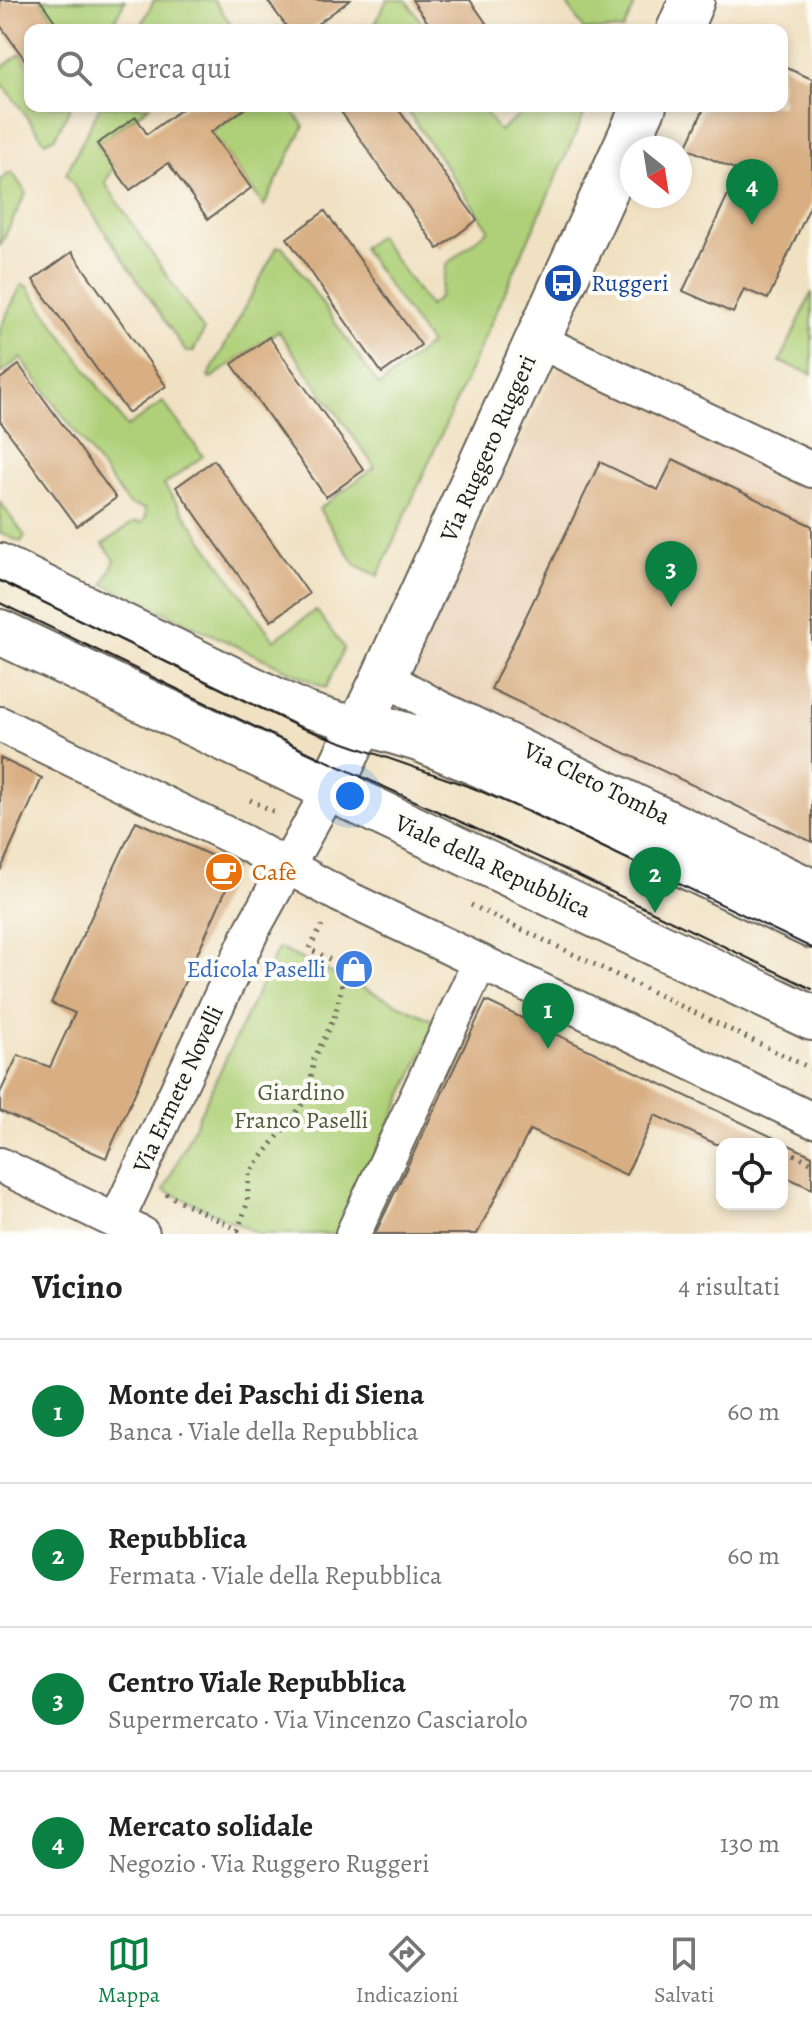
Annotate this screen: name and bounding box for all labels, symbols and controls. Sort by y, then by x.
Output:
search box [24,24,788,112]
icon: search [52,46,96,90]
text: Cerca qui [116,48,231,88]
north arrow [620,136,692,208]
pin: 4 [726,159,778,225]
bus stop icon: Ruggeri [542,262,584,304]
place label: Ruggeri [591,267,669,299]
street label: Via Ruggero Ruggeri [432,349,544,547]
pin: 3 [645,541,697,607]
street label: Via Cleto Tomba [517,733,676,833]
your location [330,776,370,816]
street label: Viale della Repubblica [389,806,597,926]
pin: 2 [629,847,681,913]
cafe icon: Cafè [203,851,245,893]
place label: Cafè [252,856,296,888]
shop icon: Edicola Paselli [333,948,375,990]
place label: Edicola Paselli [186,953,326,985]
pin: 1 [522,983,574,1049]
street label: Via Ermete Novelli [125,1000,231,1179]
park label: Giardino Franco Paselli [234,1076,368,1136]
map controls [716,1138,788,1210]
button: locate [716,1138,788,1210]
text: Vicino [32,1263,123,1310]
text: 4 risultati [678,1269,780,1304]
text: Monte dei Paschi di Siena [108,1374,425,1414]
text: 1 [53,1394,63,1429]
text: 60 m [727,1394,780,1429]
text: Banca · Viale della Repubblica [108,1414,419,1449]
text: Repubblica [108,1518,247,1558]
text: 2 [52,1538,64,1573]
text: 60 m [727,1538,780,1573]
text: Fermata · Viale della Repubblica [108,1558,442,1593]
text: Centro Viale Repubblica [108,1662,406,1702]
text: 3 [52,1682,64,1717]
text: 70 m [728,1682,780,1717]
text: Supermercato · Via Vincenzo Casciarolo [108,1702,528,1737]
text: Mercato solidale [108,1806,313,1846]
text: 4 [52,1826,64,1861]
text: 130 m [720,1826,780,1861]
text: Negozio · Via Ruggero Ruggeri [108,1846,429,1881]
tab: Mappa [98,1932,160,2010]
tab: Indicazioni [356,1932,458,2010]
tab: Salvati [654,1932,714,2010]

